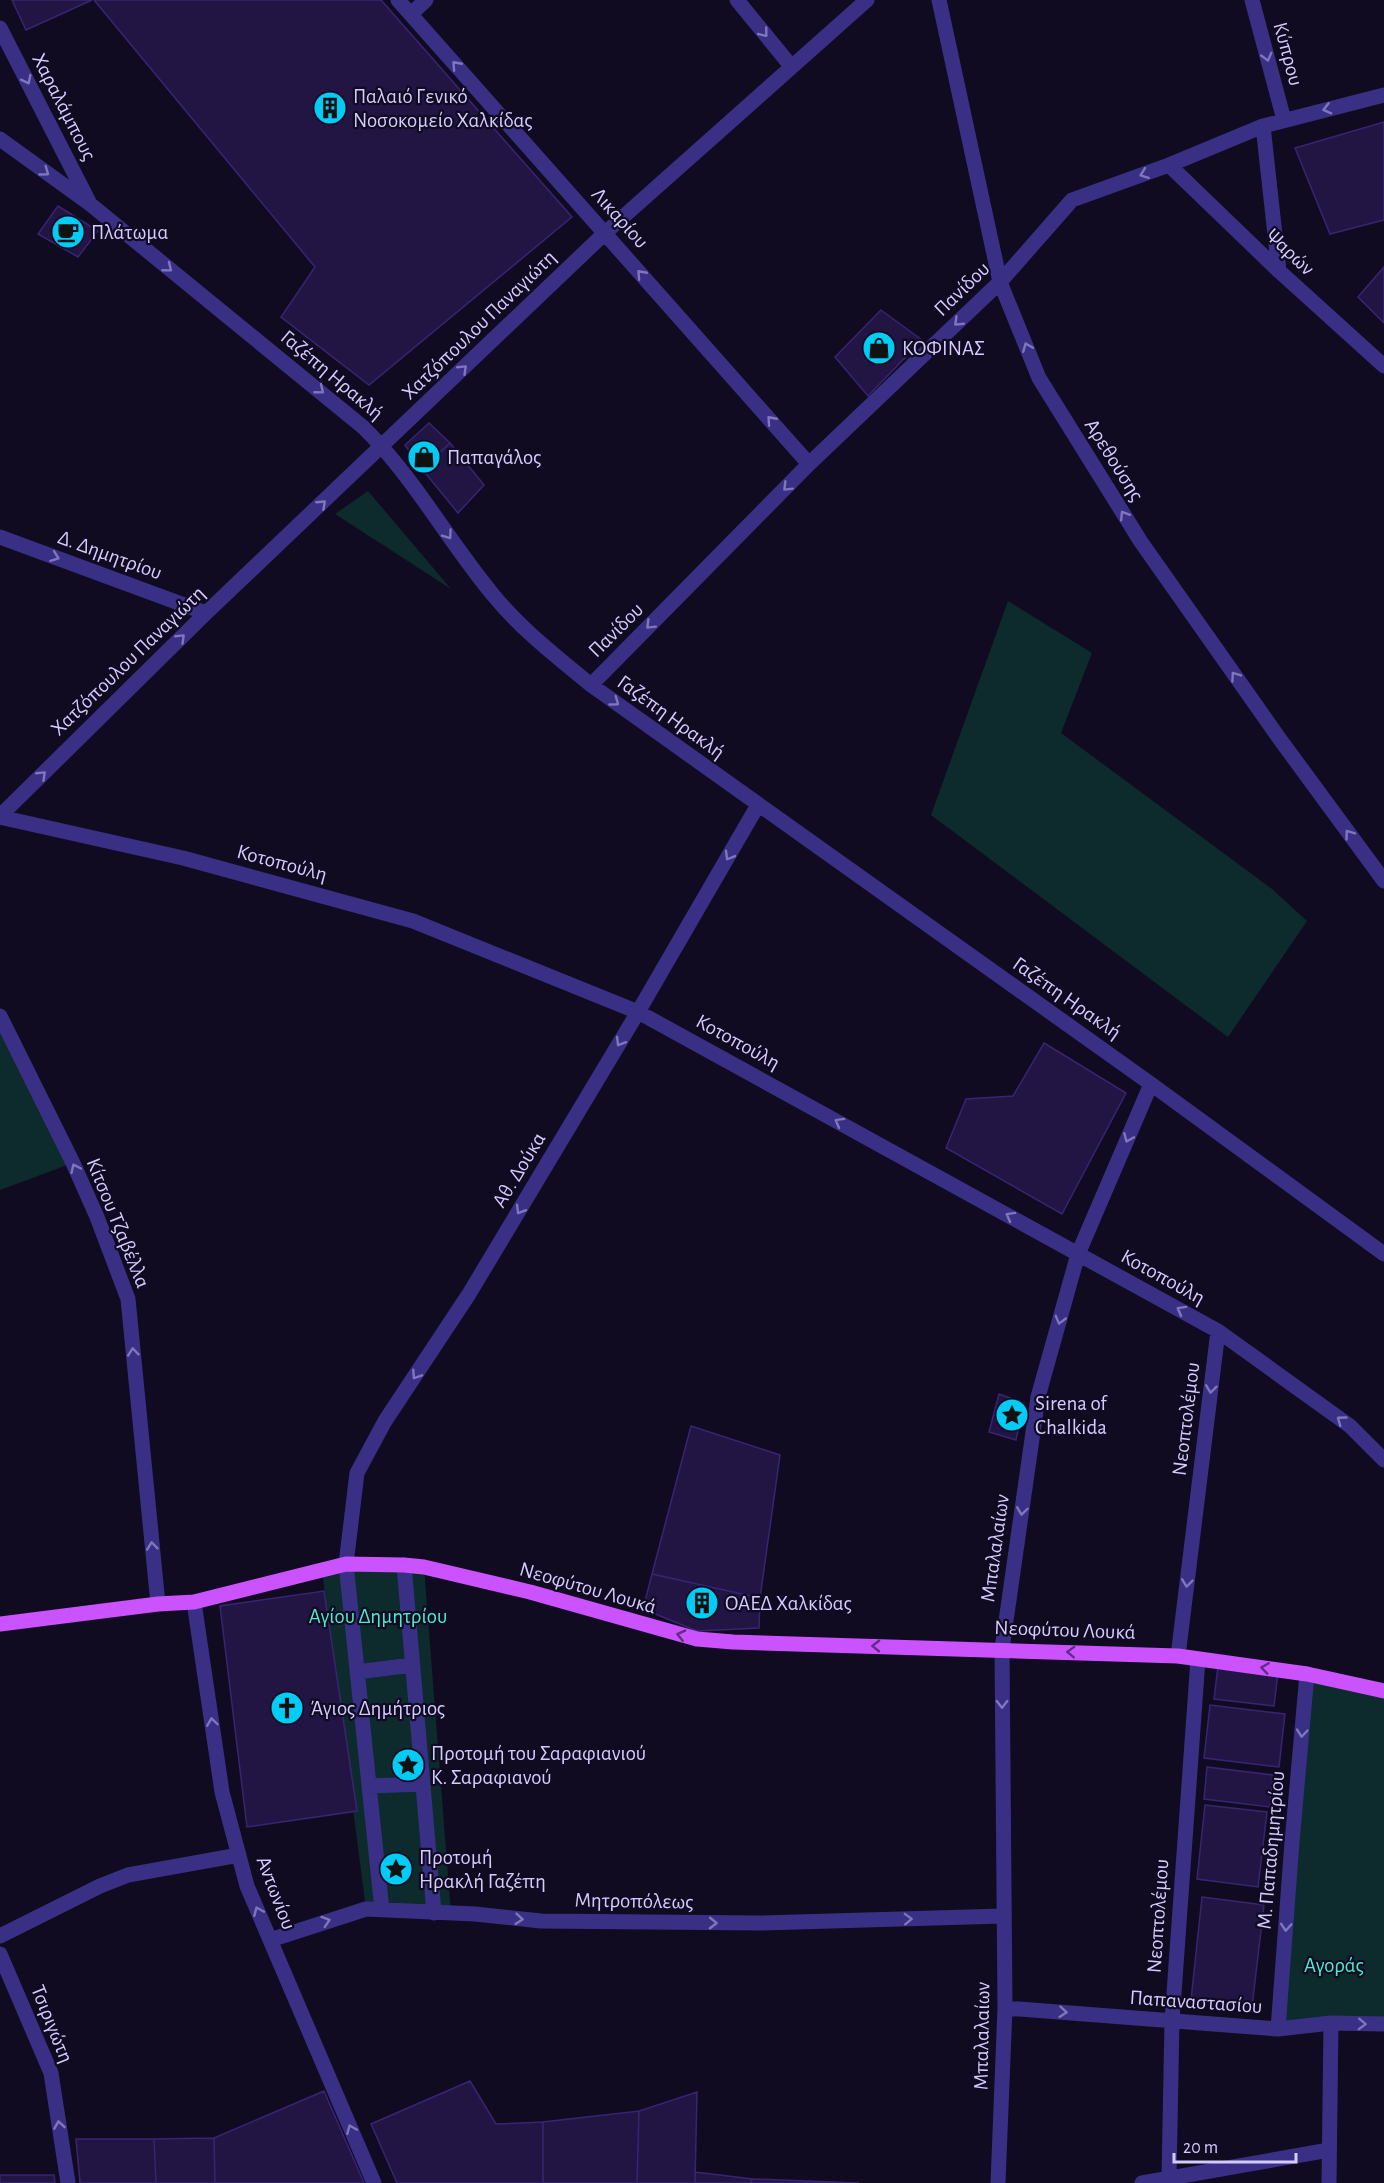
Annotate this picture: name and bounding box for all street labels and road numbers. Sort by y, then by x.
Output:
street label: Κύπρου [1269,20,1307,88]
street label: Χαραλάμπους [28,50,100,164]
street label: Λικαρίου [588,184,652,252]
street label: Ψαρών [1262,225,1318,279]
street label: Χατζόπουλου Παναγιώτη [398,246,560,404]
street label: Πανίδου [930,258,994,320]
street label: Γαζέπη Ηρακλή [277,326,387,424]
street label: Αρεθούσης [1081,415,1147,505]
street label: Δ. Δημητρίου [55,526,165,584]
street label: Χατζόπουλου Παναγιώτη [47,582,209,740]
street label: Πανίδου [585,599,647,661]
street label: Γαζέπη Ηρακλή [613,671,729,763]
street label: Κοτοπούλη [235,841,329,885]
street label: Γαζέπη Ηρακλή [1009,953,1125,1043]
street label: Κοτοπούλη [693,1010,783,1074]
street label: Αθ. Δούκα [489,1129,549,1211]
street label: Κίτσου Τζαβέλλα [82,1155,154,1291]
street label: Κοτοπούλη [1118,1245,1208,1309]
street label: Νεοπτολέμου [1169,1361,1203,1477]
street label: Μπαλαλαίων [977,1493,1013,1603]
street label: Νεοφύτου Λουκά [517,1558,659,1618]
street label: Νεοφύτου Λουκά [994,1617,1136,1643]
street label: Μ. Παπαδημητρίου [1254,1770,1288,1930]
street label: Αντωνίου [252,1853,300,1933]
street label: Νεοπτολέμου [1144,1858,1172,1974]
street label: Μητροπόλεως [574,1889,694,1913]
street label: Μπαλαλαίων [971,1981,993,2090]
street label: Τσιριγώτη [27,1982,77,2066]
street label: Παπαναστασίου [1129,1987,1263,2017]

